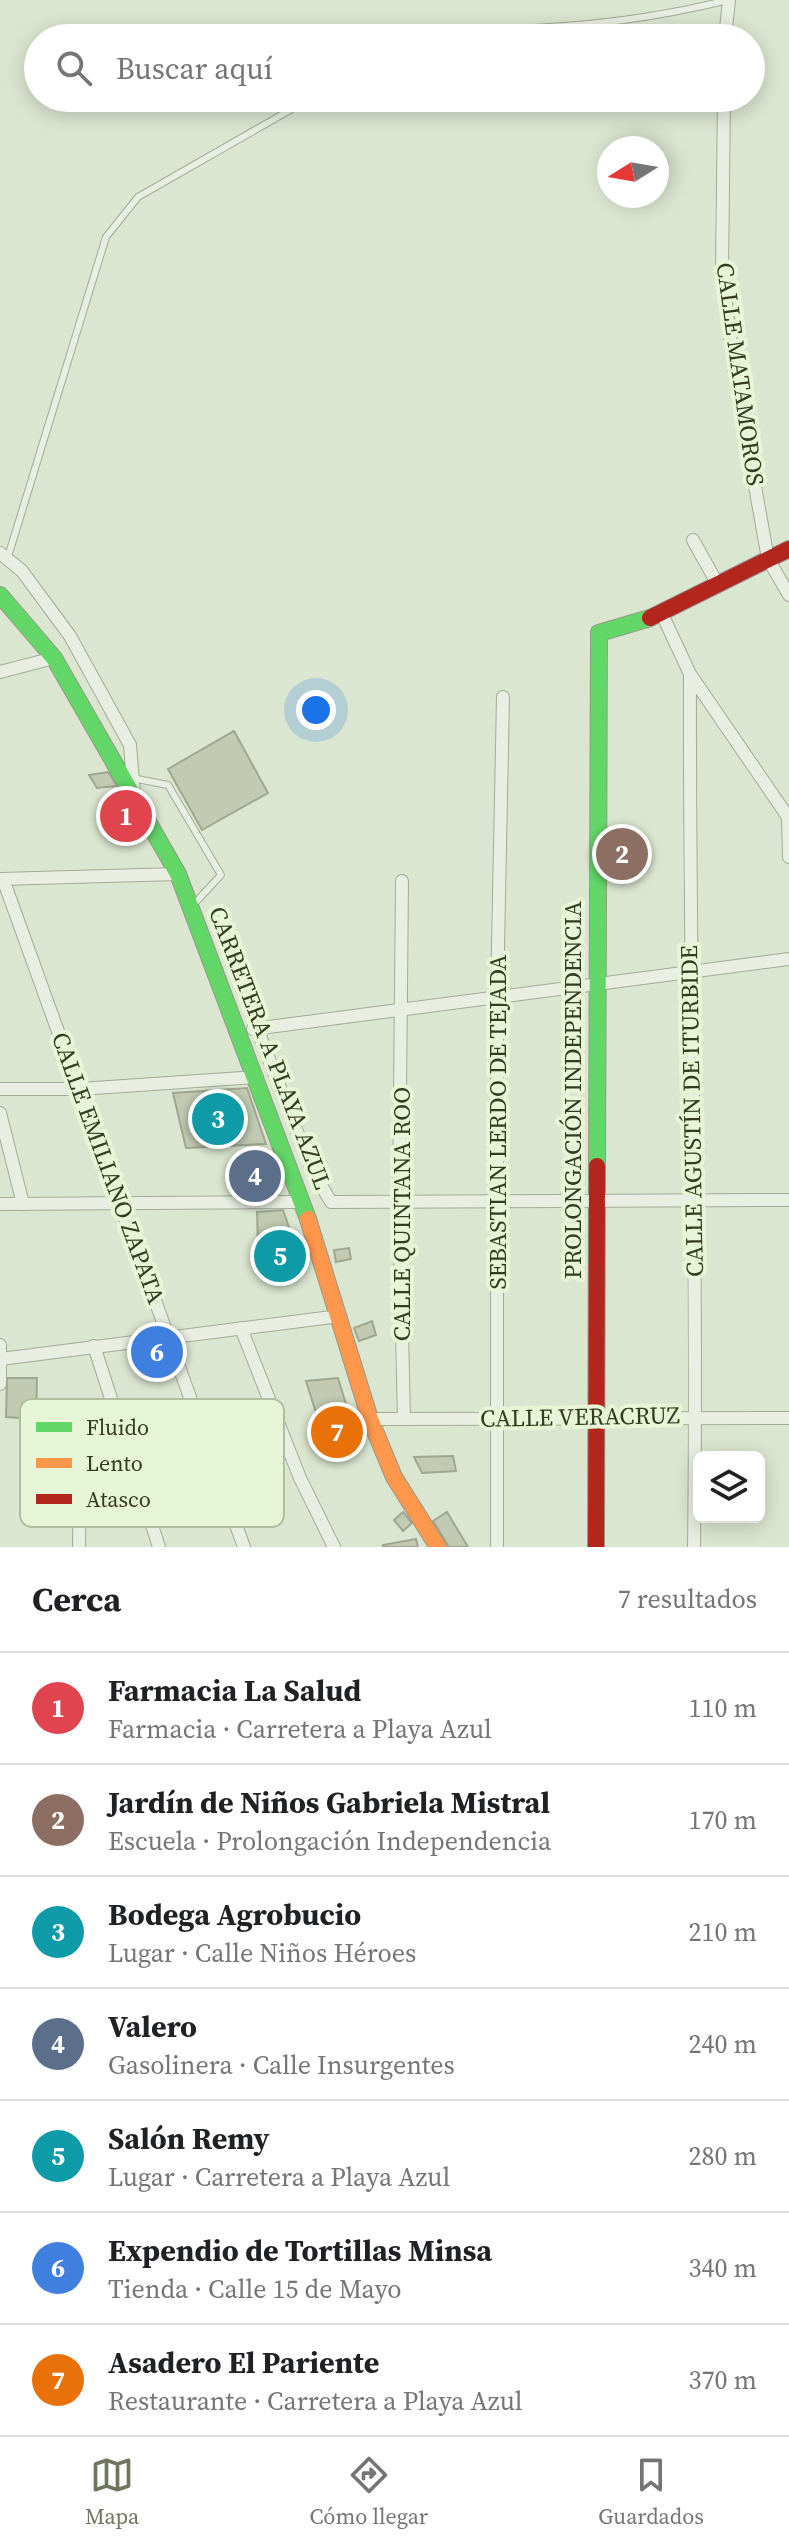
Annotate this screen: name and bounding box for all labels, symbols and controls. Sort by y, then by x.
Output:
search box [24,24,765,112]
icon: search [52,46,96,90]
text: Buscar aquí [116,48,273,89]
north arrow [597,136,669,208]
street label: CALLE MATAMOROS [708,260,772,488]
your location [296,690,336,730]
pin: 1 [100,786,152,846]
pin: 2 [596,824,648,884]
street label: CARRETERA A PLAYA AZUL [201,901,340,1194]
street label: PROLONGACIÓN INDEPENDENCIA [556,901,589,1279]
street label: CALLE AGUSTÍN DE ITURBIDE [672,945,711,1277]
street label: SEBASTIAN LERDO DE TEJADA [481,954,514,1290]
street label: CALLE EMILIANO ZAPATA [44,1028,173,1308]
street label: CALLE QUINTANA ROO [385,1087,418,1341]
pin: 3 [192,1089,244,1149]
pin: 4 [229,1146,281,1206]
pin: 5 [254,1226,306,1286]
pin: 6 [131,1322,183,1382]
street label: CALLE VERACRUZ [480,1398,680,1435]
legend [20,1399,284,1527]
pin: 7 [311,1402,363,1462]
text: Fluido [86,1412,149,1442]
text: Lento [86,1448,143,1478]
map controls [693,1451,765,1523]
button: layers [693,1451,765,1523]
text: Atasco [86,1484,151,1514]
text: Cerca [32,1576,121,1622]
text: 7 resultados [618,1581,757,1617]
text: Farmacia La Salud [108,1670,361,1711]
text: 1 [51,1690,65,1726]
text: 110 m [689,1690,757,1726]
text: Farmacia · Carretera a Playa Azul [108,1711,492,1747]
text: Jardín de Niños Gabriela Mistral [108,1782,550,1823]
text: 2 [51,1802,65,1838]
text: 170 m [689,1802,757,1838]
text: Escuela · Prolongación Independencia [108,1823,551,1859]
text: Bodega Agrobucio [108,1894,361,1935]
text: 3 [51,1914,65,1950]
text: 210 m [689,1914,757,1950]
text: Lugar · Calle Niños Héroes [108,1935,416,1971]
text: Valero [108,2006,197,2047]
text: 4 [51,2026,65,2062]
text: 240 m [689,2026,757,2062]
text: Gasolinera · Calle Insurgentes [108,2047,455,2083]
text: Salón Remy [108,2118,270,2159]
text: 5 [51,2138,65,2174]
text: 280 m [689,2138,757,2174]
text: Lugar · Carretera a Playa Azul [108,2159,450,2195]
text: Expendio de Tortillas Minsa [108,2230,492,2271]
text: 6 [51,2250,65,2286]
text: 340 m [689,2250,757,2286]
text: Tienda · Calle 15 de Mayo [108,2271,402,2307]
text: Asadero El Pariente [108,2342,379,2383]
text: 7 [51,2362,65,2398]
text: 370 m [689,2362,757,2398]
text: Restaurante · Carretera a Playa Azul [108,2383,523,2419]
tab: Mapa [85,2453,139,2531]
tab: Cómo llegar [309,2453,428,2531]
tab: Guardados [598,2453,704,2531]

